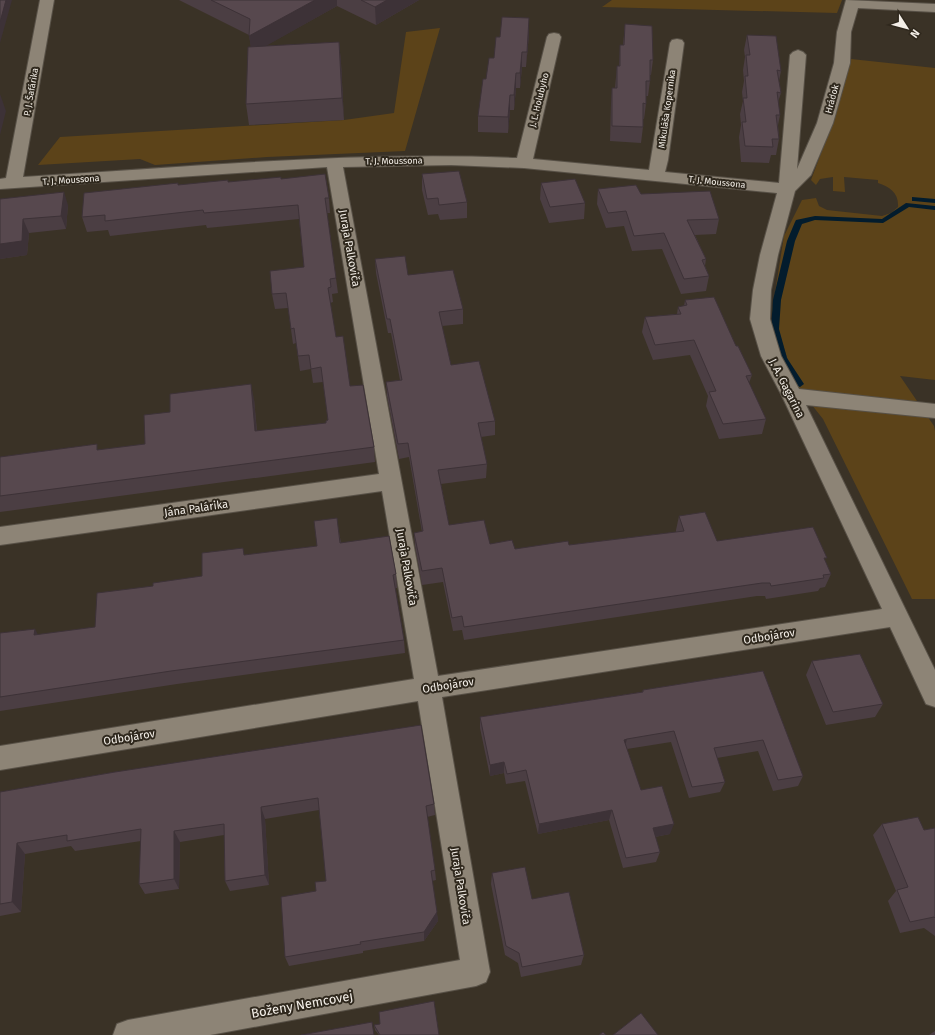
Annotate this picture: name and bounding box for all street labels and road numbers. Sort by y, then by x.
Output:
street label: P. J. Šafárika [21,67,40,117]
street label: Mikuláša Kopernika [657,69,677,149]
street label: J. Ľ. Holubyho [527,72,551,128]
street label: Hrádok [823,83,841,115]
street label: T. J. Moussona [365,155,423,166]
street label: T. J. Moussona [42,173,100,187]
street label: T. J. Moussona [688,174,746,190]
street label: Juraja Palkoviča [336,209,363,288]
street label: J. A. Gagarina [766,356,807,420]
street label: Jána Palárika [163,498,229,519]
street label: Juraja Palkoviča [393,528,420,607]
street label: Odbojárov [742,626,796,647]
street label: Odbojárov [421,675,475,696]
street label: Odbojárov [102,727,156,748]
street label: Juraja Palkoviča [448,847,473,926]
street label: Boženy Nemcovej [250,988,354,1021]

